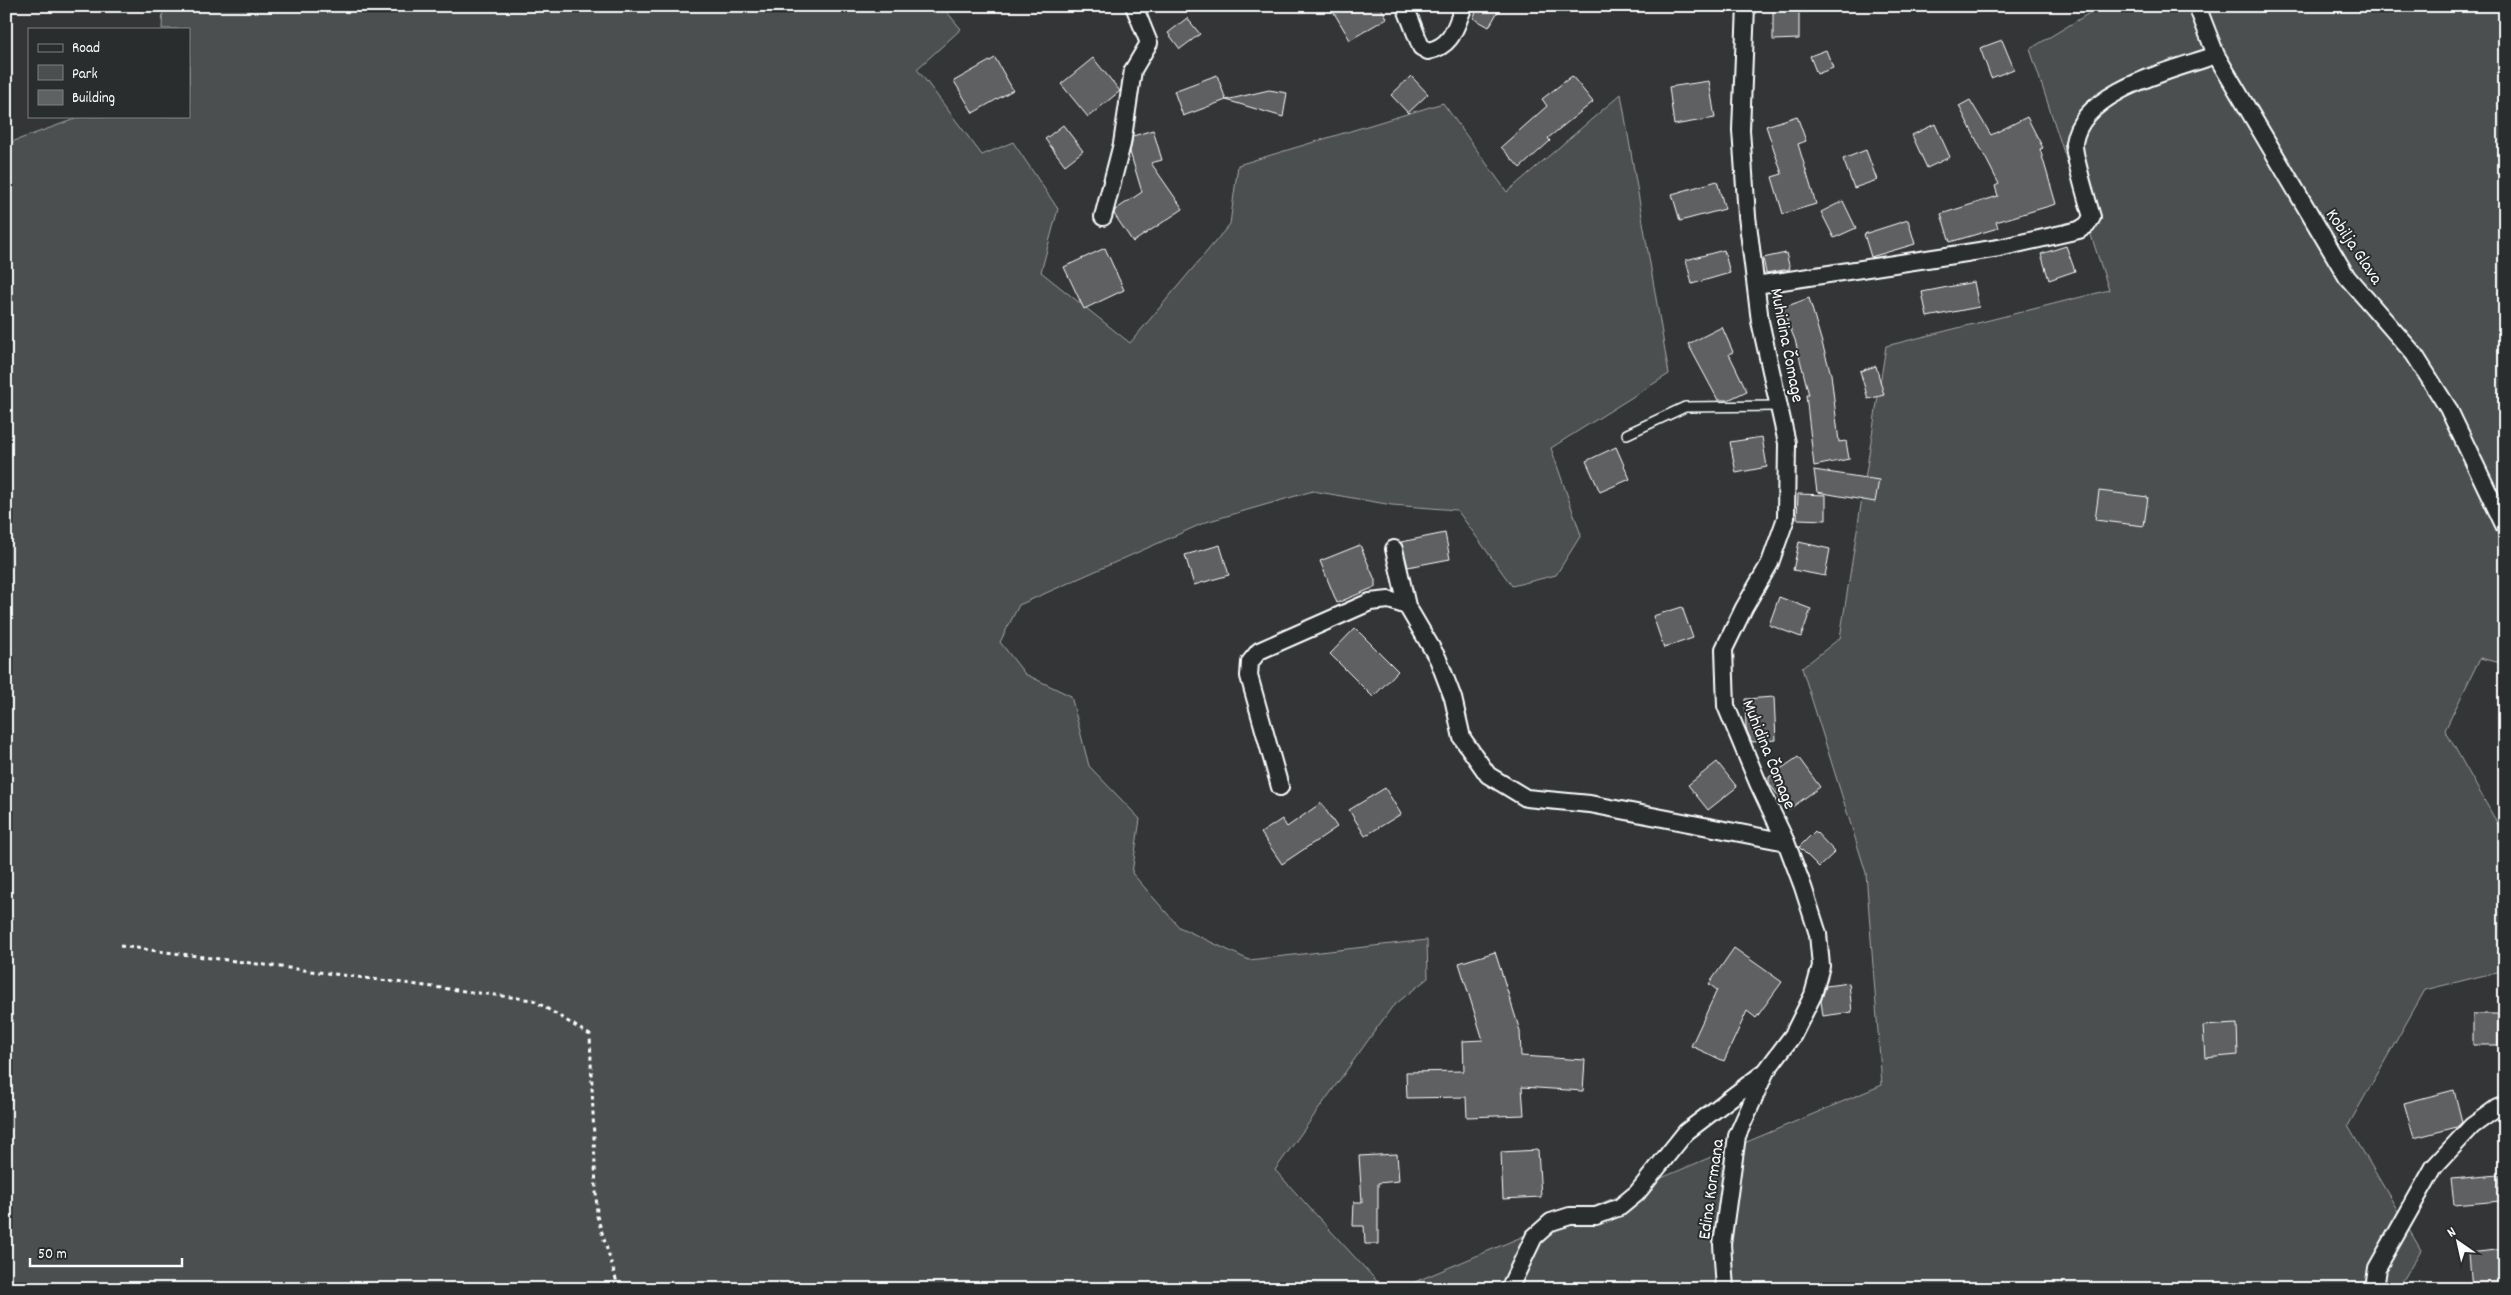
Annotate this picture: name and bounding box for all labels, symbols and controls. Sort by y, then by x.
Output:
legend [28,28,190,118]
text: Road [72,38,100,60]
text: Park [72,64,98,86]
text: Building [72,88,115,110]
street label: Kobilja Glava [2318,204,2388,291]
street label: Muhidina Čomage [1762,286,1809,405]
street label: Muhidina Čomage [1734,696,1801,813]
street label: Edina Kormana [1693,1137,1732,1241]
north arrow [2434,1218,2484,1268]
text: N [2443,1223,2460,1243]
scale bar [30,1235,182,1267]
text: 50 m [38,1244,67,1266]

